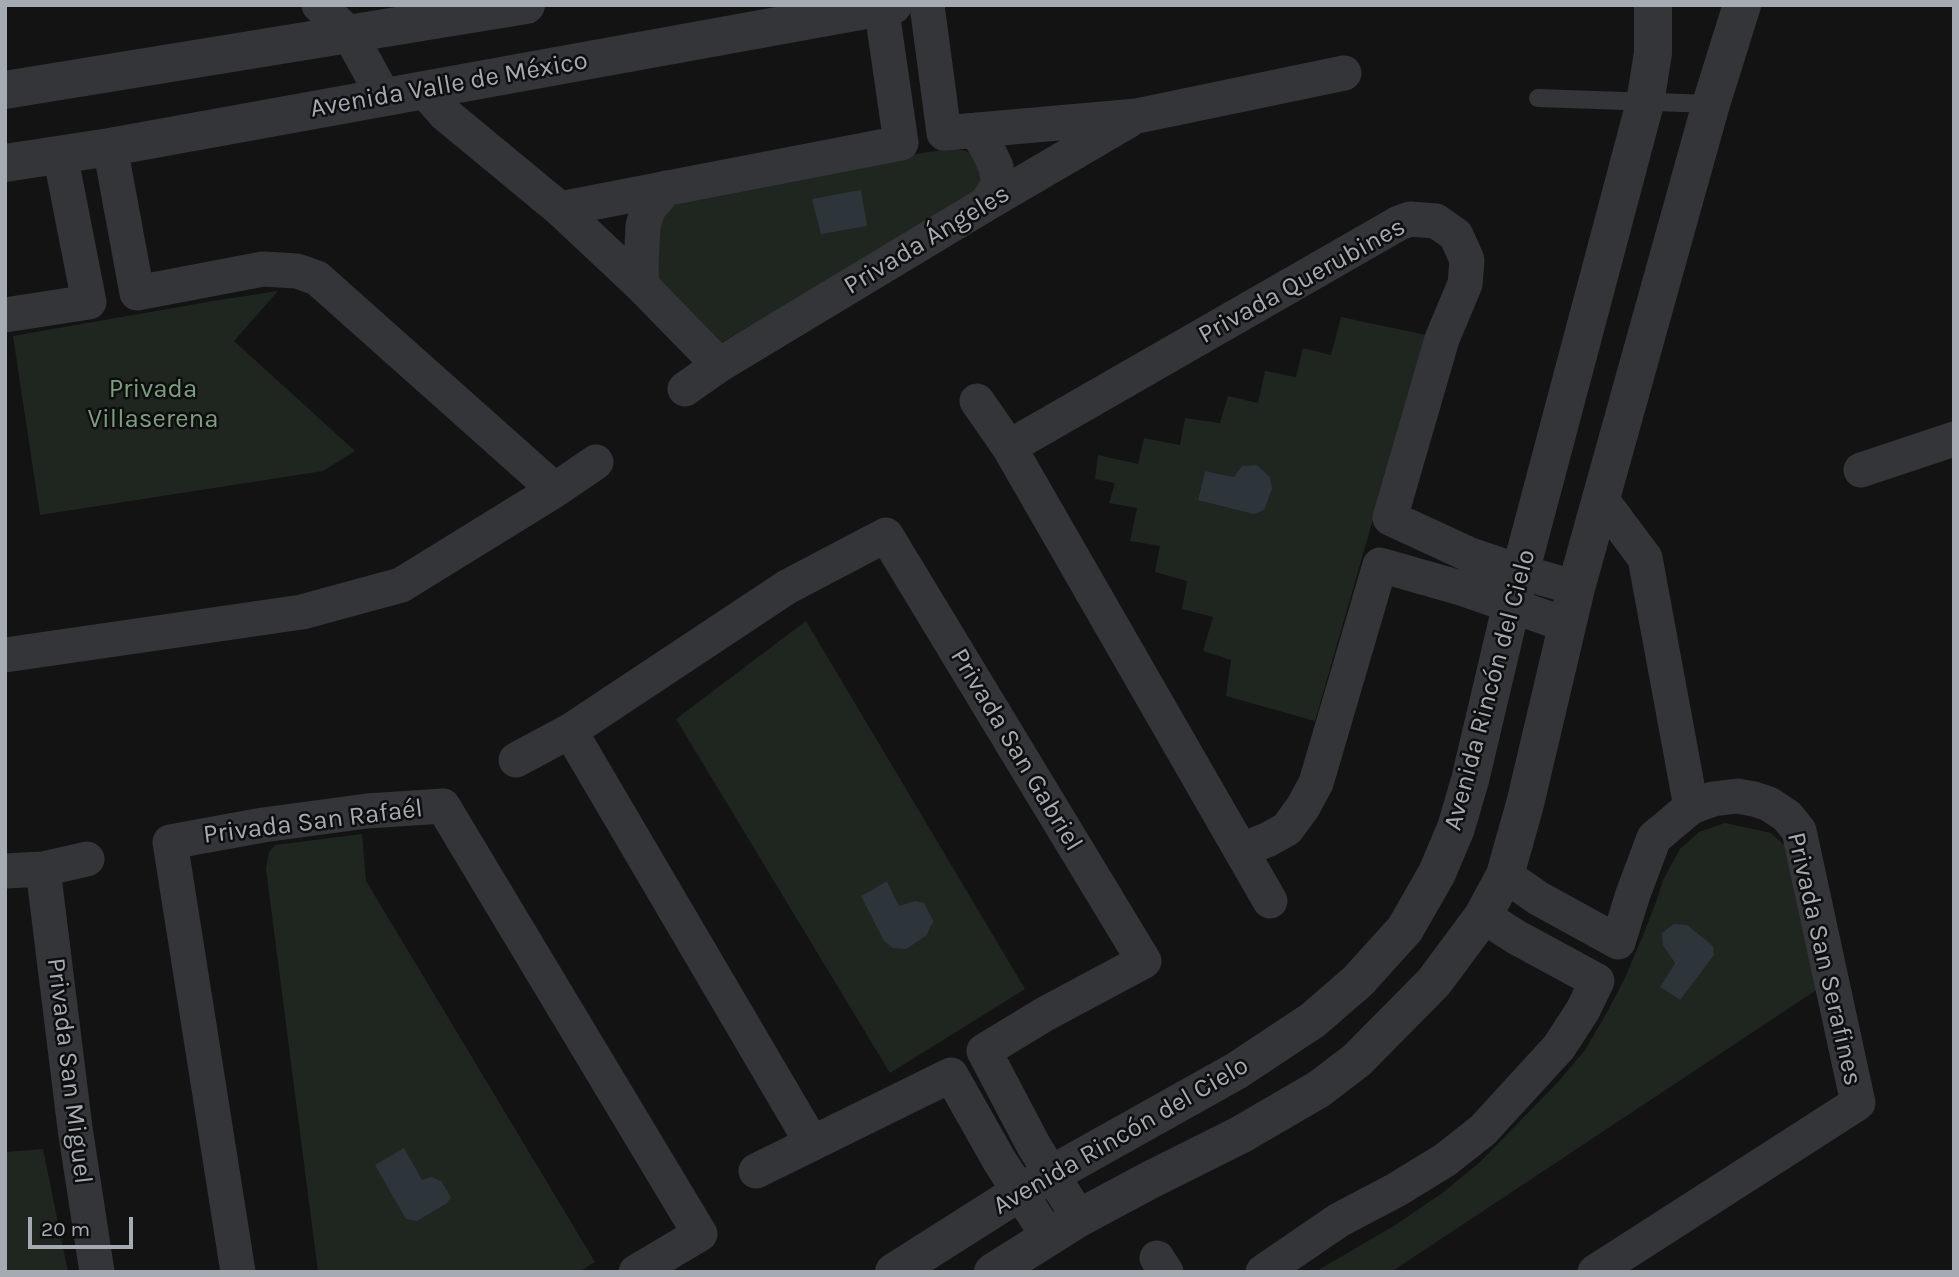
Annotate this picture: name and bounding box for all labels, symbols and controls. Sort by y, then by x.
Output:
street label: Avenida Valle de México [308,45,590,125]
street label: Privada Ángeles [838,178,1016,302]
street label: Privada Querubines [1193,211,1411,351]
park label: Privada Villaserena [87,374,219,436]
street label: Avenida Rincón del Cielo [1437,546,1543,834]
street label: Privada San Gabriel [943,643,1089,857]
street label: Privada San Rafaél [202,793,424,851]
street label: Privada San Serafines [1780,829,1868,1089]
street label: Privada San Miguel [40,956,98,1186]
street label: Avenida Rincón del Cielo [988,1050,1254,1222]
scale bar [32,1204,136,1248]
text: 20 m [41,1217,90,1241]

